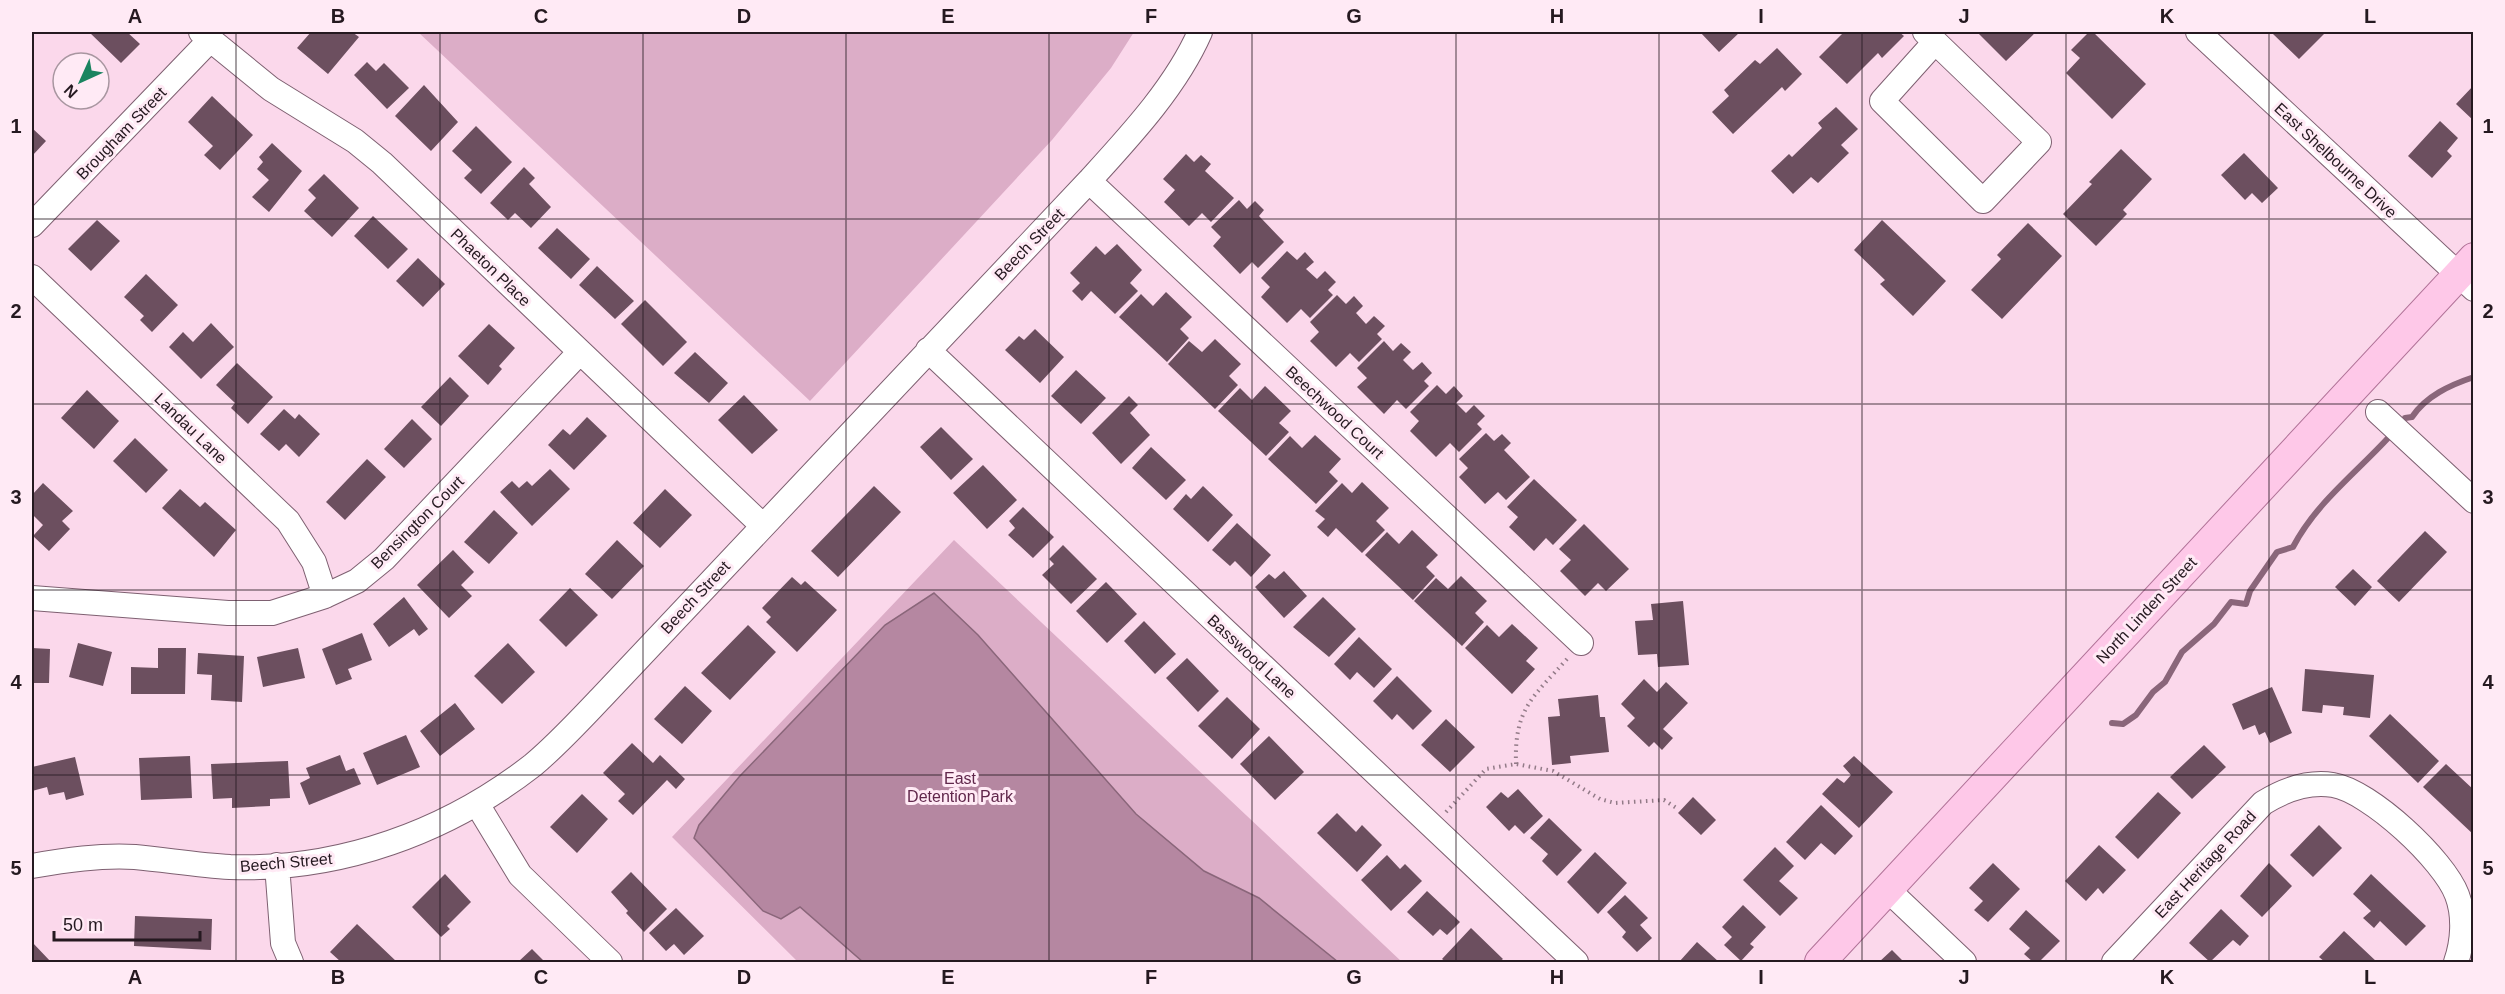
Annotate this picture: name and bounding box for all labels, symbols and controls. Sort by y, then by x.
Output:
text: A [128,5,142,27]
text: B [331,5,345,27]
text: C [534,5,548,27]
text: D [737,5,751,27]
text: E [941,5,955,27]
text: F [1145,5,1157,27]
text: G [1346,5,1362,27]
text: H [1550,5,1564,27]
text: I [1758,5,1764,27]
text: J [1958,5,1970,27]
text: K [2160,5,2175,27]
text: L [2364,5,2376,27]
north arrow [51,51,111,111]
text: N [61,81,81,101]
street label: Brougham Street [73,84,170,183]
street label: East Shelbourne Drive [2271,100,2400,221]
text: 1 [10,115,22,137]
text: 1 [2482,115,2494,137]
street label: Beech Street [991,205,1068,284]
street label: Phaeton Place [447,225,534,310]
text: 2 [10,300,22,322]
text: 2 [2482,300,2494,322]
street label: Beechwood Court [1282,363,1387,462]
street label: Landau Lane [151,390,230,467]
street label: Bensington Court [368,472,467,572]
text: 3 [10,486,22,508]
text: 3 [2482,486,2494,508]
street label: North Linden Street [2093,553,2200,667]
street label: Beech Street [658,557,734,637]
street label: Basswood Lane [1204,611,1299,701]
text: 4 [10,671,22,693]
text: 4 [2482,671,2494,693]
park label: East Detention Park [907,770,1014,805]
street label: East Heritage Road [2152,807,2259,921]
street label: Beech Street [239,850,333,875]
text: 5 [10,857,22,879]
text: 5 [2482,857,2494,879]
scale bar [54,904,200,942]
text: 50 m [63,915,103,935]
text: A [128,966,142,988]
text: B [331,966,345,988]
text: C [534,966,548,988]
text: D [737,966,751,988]
text: E [941,966,955,988]
text: F [1145,966,1157,988]
text: G [1346,966,1362,988]
text: H [1550,966,1564,988]
text: I [1758,966,1764,988]
text: J [1958,966,1970,988]
text: K [2160,966,2175,988]
text: L [2364,966,2376,988]

